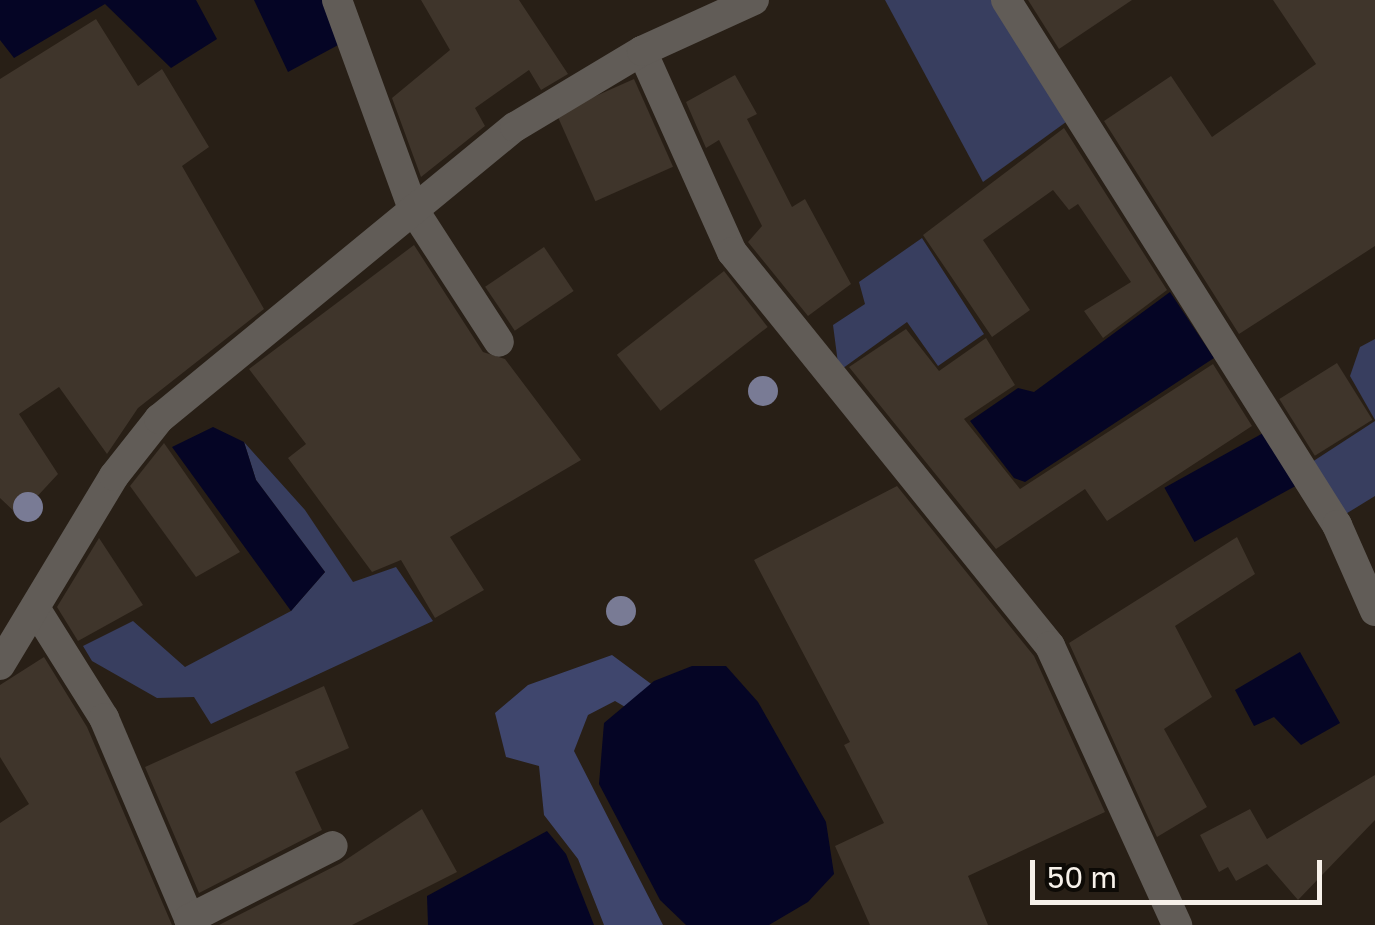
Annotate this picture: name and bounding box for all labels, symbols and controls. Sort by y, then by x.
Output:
scale bar [1035,840,1328,902]
text: 50 m [1047,859,1117,895]

